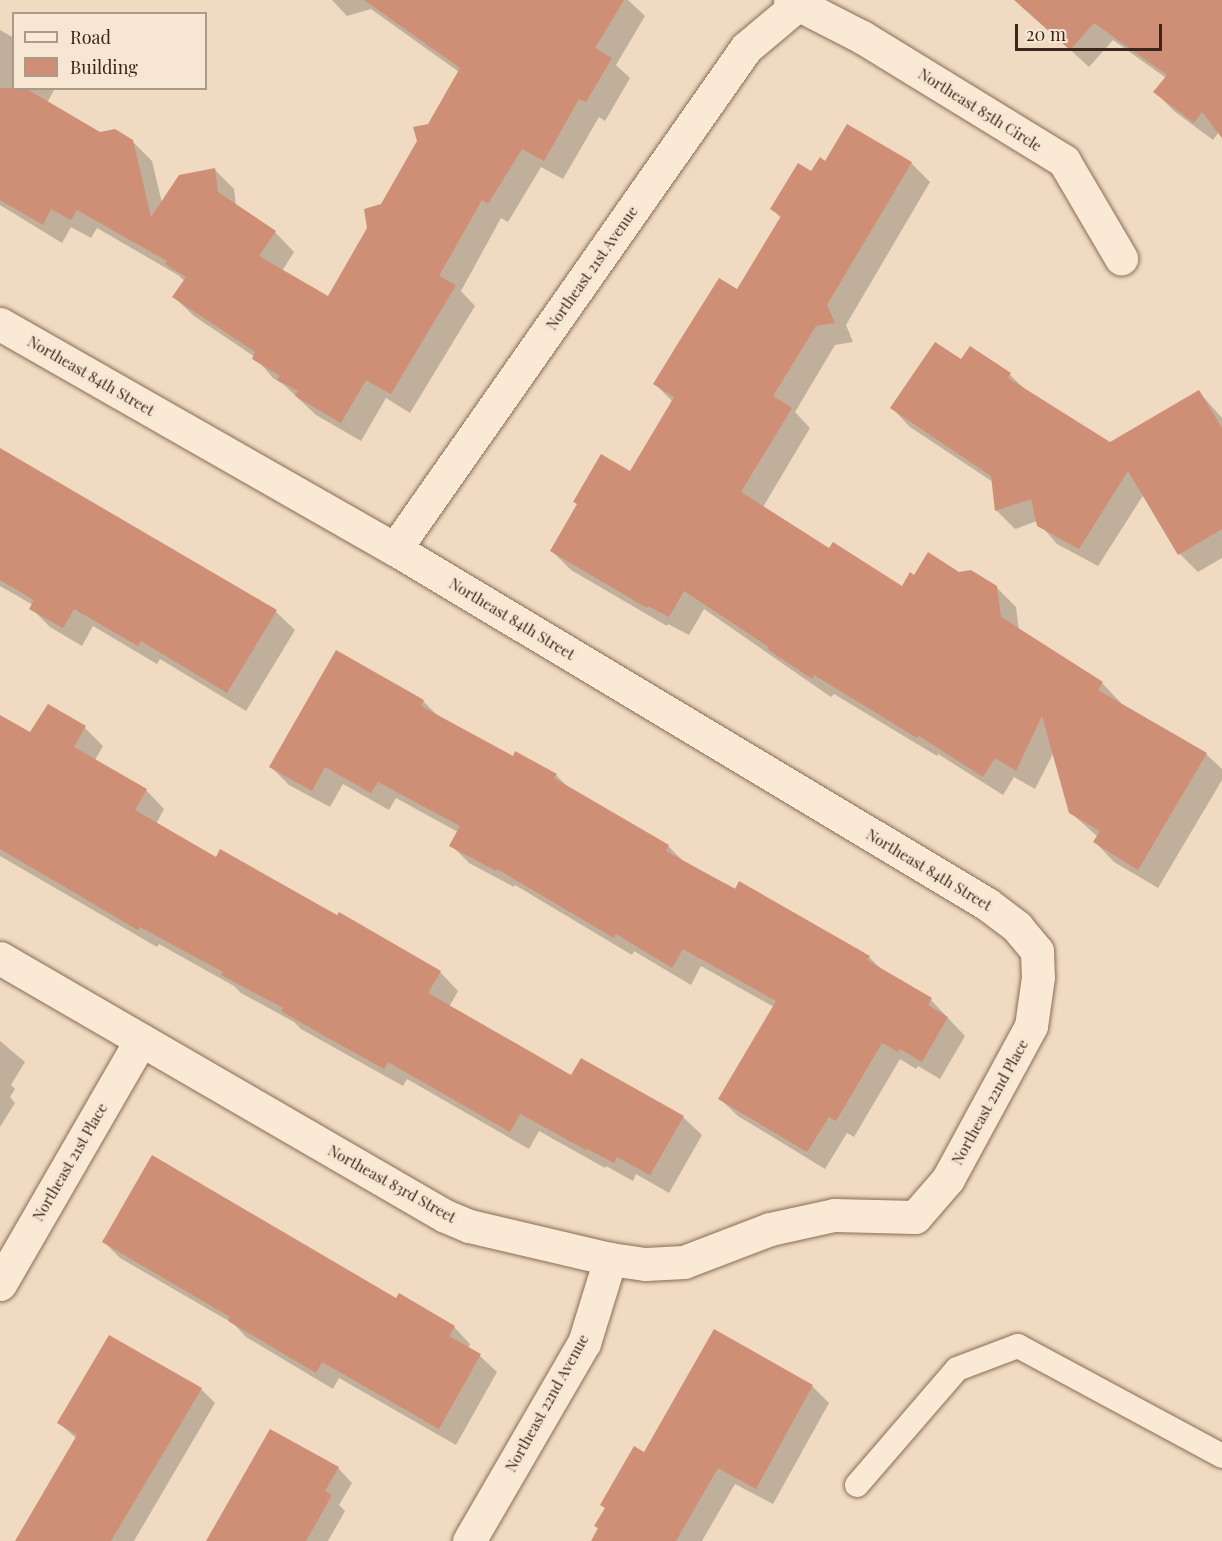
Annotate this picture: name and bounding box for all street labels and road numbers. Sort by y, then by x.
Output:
street label: Northeast 85th Circle [915,65,1045,155]
street label: Northeast 21st Avenue [542,202,642,334]
street label: Northeast 84th Street [24,332,158,420]
street label: Northeast 84th Street [446,574,578,664]
street label: Northeast 84th Street [863,825,995,915]
street label: Northeast 22nd Place [948,1036,1032,1168]
street label: Northeast 21st Place [29,1100,111,1224]
street label: Northeast 83rd Street [325,1141,459,1227]
street label: Northeast 22nd Avenue [501,1331,593,1475]

